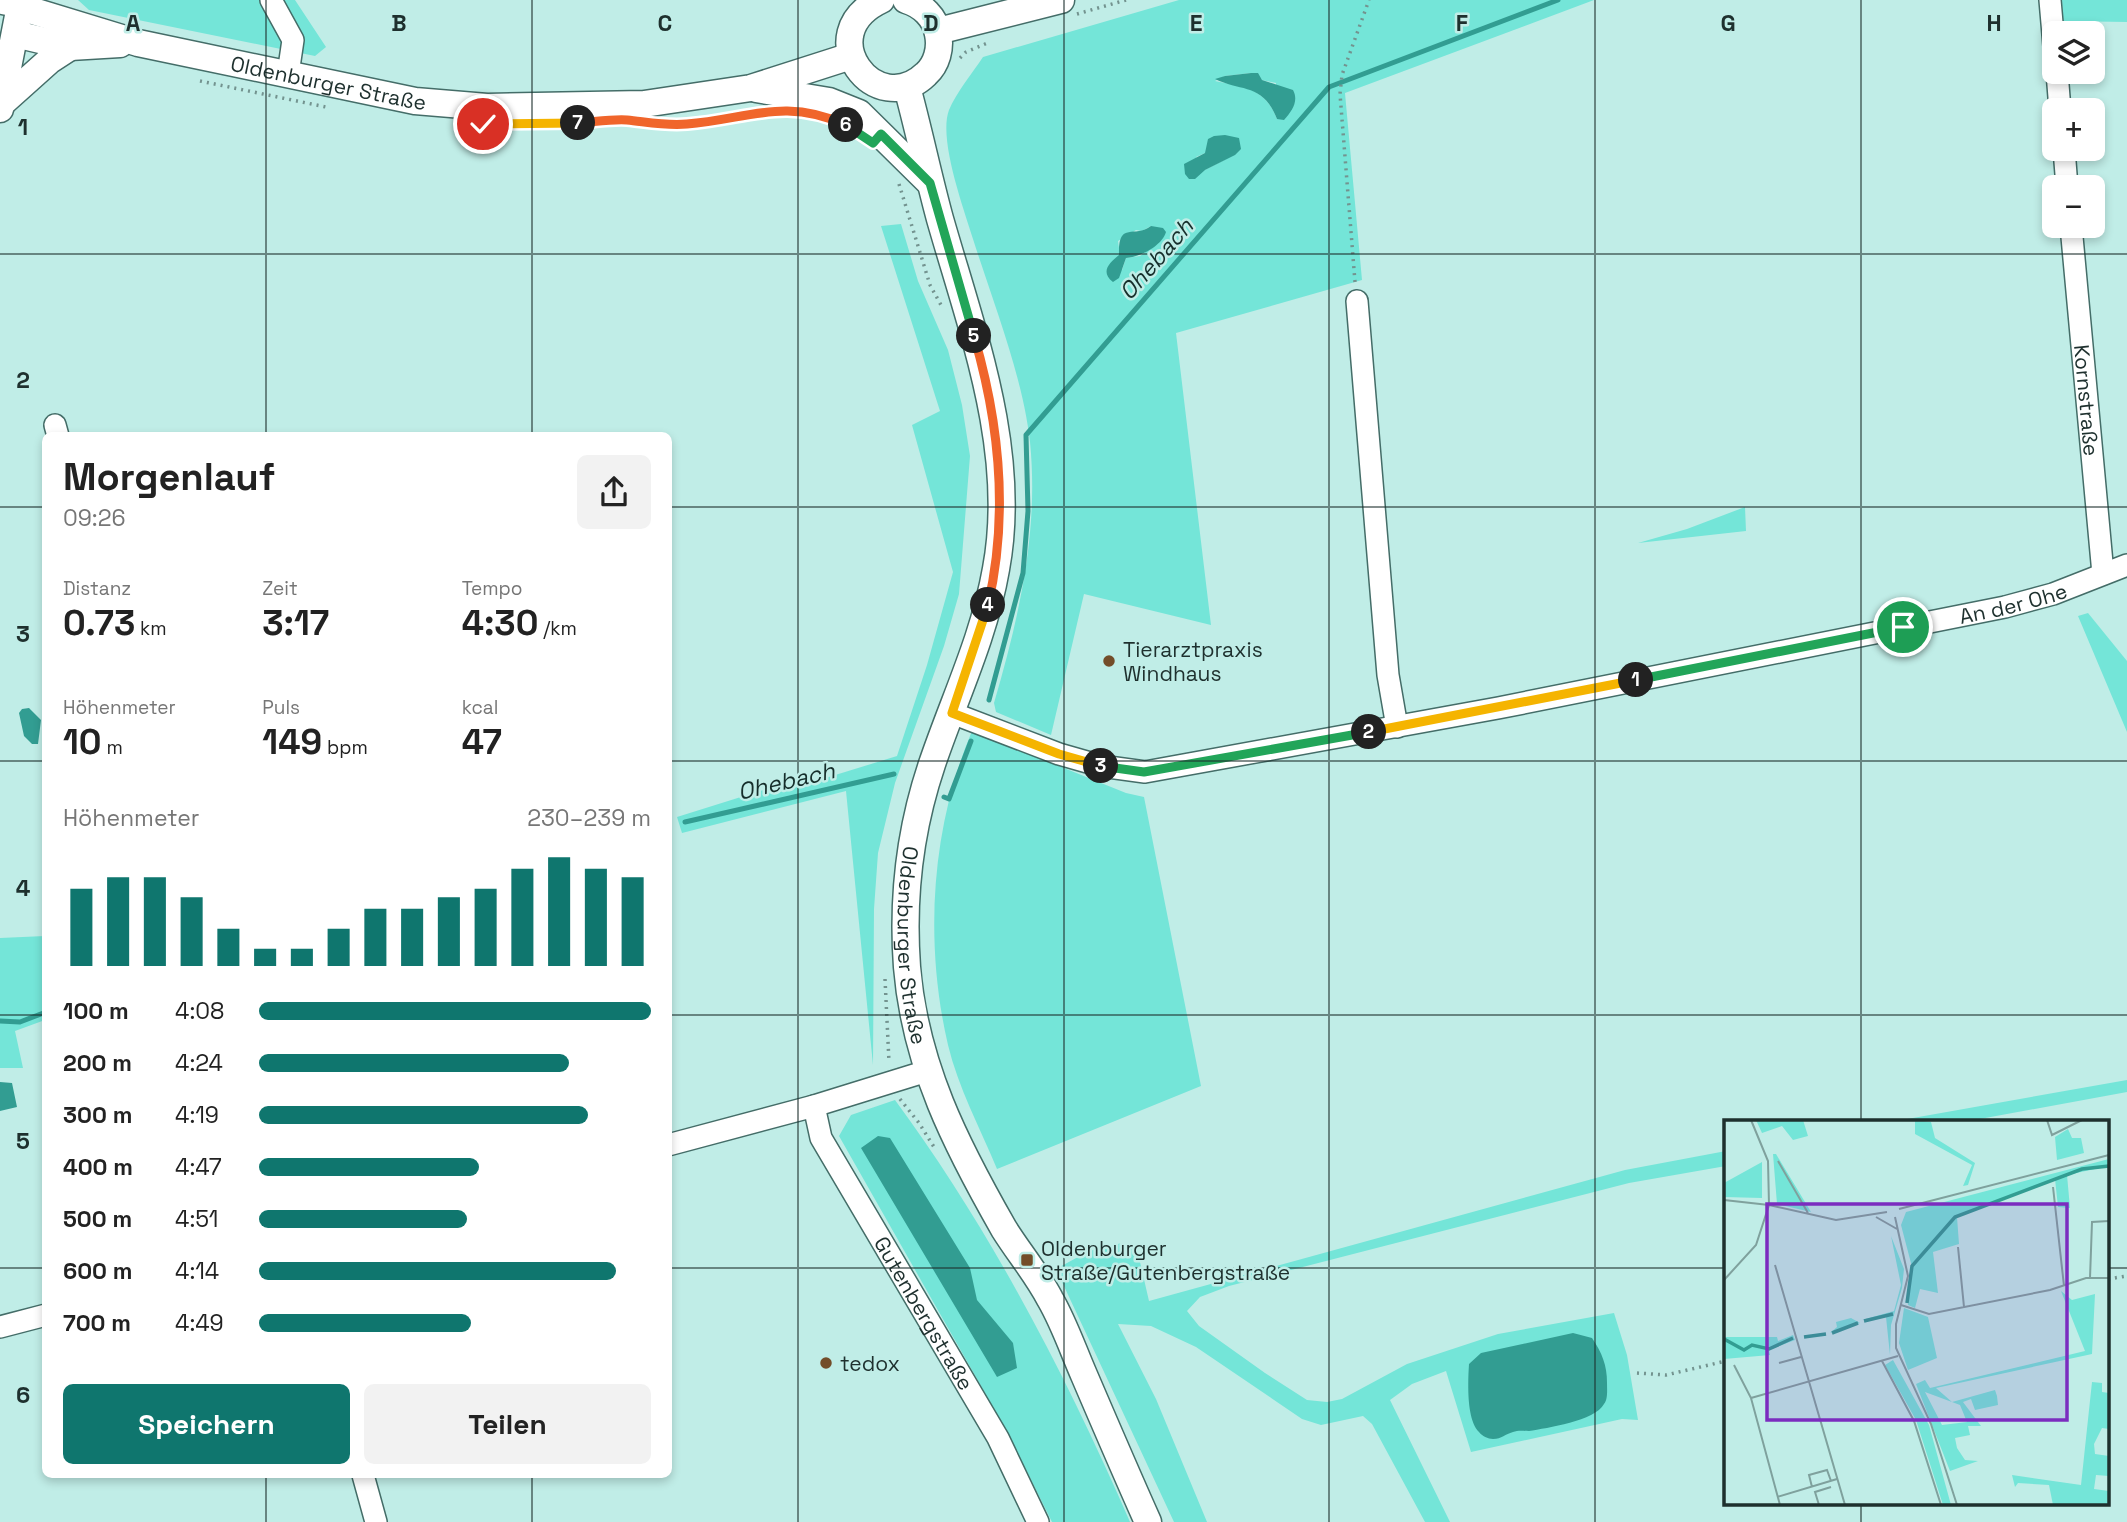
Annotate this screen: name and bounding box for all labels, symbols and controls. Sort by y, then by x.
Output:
text: A [126,8,141,38]
text: B [391,8,407,38]
text: C [658,8,672,38]
text: D [923,8,939,38]
text: E [1190,8,1202,38]
text: F [1456,8,1468,38]
text: G [1720,8,1736,38]
text: H [1986,8,2002,38]
map controls [2042,21,2105,238]
button: layers [2042,21,2105,84]
street label: Oldenburger Straße [228,49,427,115]
pin [453,94,513,154]
button: + [2042,98,2105,161]
icon: check [464,105,502,143]
pin: 7 [560,106,596,140]
pin: 6 [828,108,864,142]
text: 7 [572,110,583,135]
text: 1 [18,112,28,142]
text: 6 [840,112,851,137]
button: − [2042,175,2105,238]
water label: Ohebach [1112,211,1200,306]
pin: 5 [956,318,992,354]
text: 5 [968,323,979,348]
street label: Kornstraße [2068,343,2106,457]
text: 2 [16,365,30,395]
text: Morgenlauf [63,453,275,501]
button: share [577,455,651,529]
text: 09:26 [63,503,126,533]
text: Distanz [63,576,131,601]
text: Zeit [262,576,298,601]
text: Tempo [462,576,523,601]
street label: An der Ohe [1957,576,2071,629]
pin: 4 [970,588,1006,622]
text: 4 [981,592,994,617]
pin [1873,597,1933,657]
text: 0.73 [63,601,135,645]
text: 3:17 [262,601,329,645]
text: 4:30 [462,601,538,645]
icon: arrive [1884,608,1922,646]
text: km [135,616,167,641]
text: /km [538,616,577,641]
text: 3 [16,619,30,649]
place label: Tierarztpraxis Windhaus [1123,636,1263,687]
marker: Tierarztpraxis Windhaus [1101,653,1117,669]
pin: 1 [1618,662,1654,698]
text: 1 [1631,667,1640,692]
text: Höhenmeter [63,695,176,720]
text: Puls [262,695,300,720]
text: kcal [462,695,498,720]
pin: 2 [1352,714,1386,750]
text: 2 [1363,719,1374,744]
text: 10 [63,720,102,764]
text: 149 [262,720,322,764]
text: 47 [462,720,502,764]
text: m [102,735,123,760]
text: bpm [322,735,368,760]
pin: 3 [1084,748,1118,784]
text: 3 [1095,753,1106,778]
water label: Ohebach [735,755,838,807]
text: Höhenmeter [63,803,200,833]
text: 230–239 m [527,803,651,833]
street label: Oldenburger Straße [892,844,933,1047]
text: 4 [16,873,31,903]
text: 100 m [63,996,129,1026]
text: 4:08 [175,996,224,1026]
text: 200 m [63,1048,132,1078]
text: 4:24 [175,1048,223,1078]
text: 300 m [63,1100,132,1130]
text: 4:19 [175,1100,219,1130]
inset map [1724,1120,2110,1504]
text: 5 [16,1126,30,1156]
text: 400 m [63,1152,133,1182]
text: 4:47 [175,1152,222,1182]
text: 500 m [63,1204,132,1234]
text: 4:51 [175,1204,218,1234]
street label: Gutenbergstraße [868,1231,980,1395]
place label: Oldenburger Straße/Gutenbergstraße [1041,1235,1290,1286]
marker: Oldenburger Straße/Gutenbergstraße [1019,1252,1035,1268]
text: 600 m [63,1256,133,1286]
text: 4:14 [175,1256,219,1286]
text: 700 m [63,1308,131,1338]
text: 4:49 [175,1308,224,1338]
place label: tedox [840,1350,900,1377]
marker: tedox [818,1355,834,1371]
text: 6 [16,1380,30,1410]
button: Speichern [63,1384,350,1464]
button: Teilen [364,1384,651,1464]

